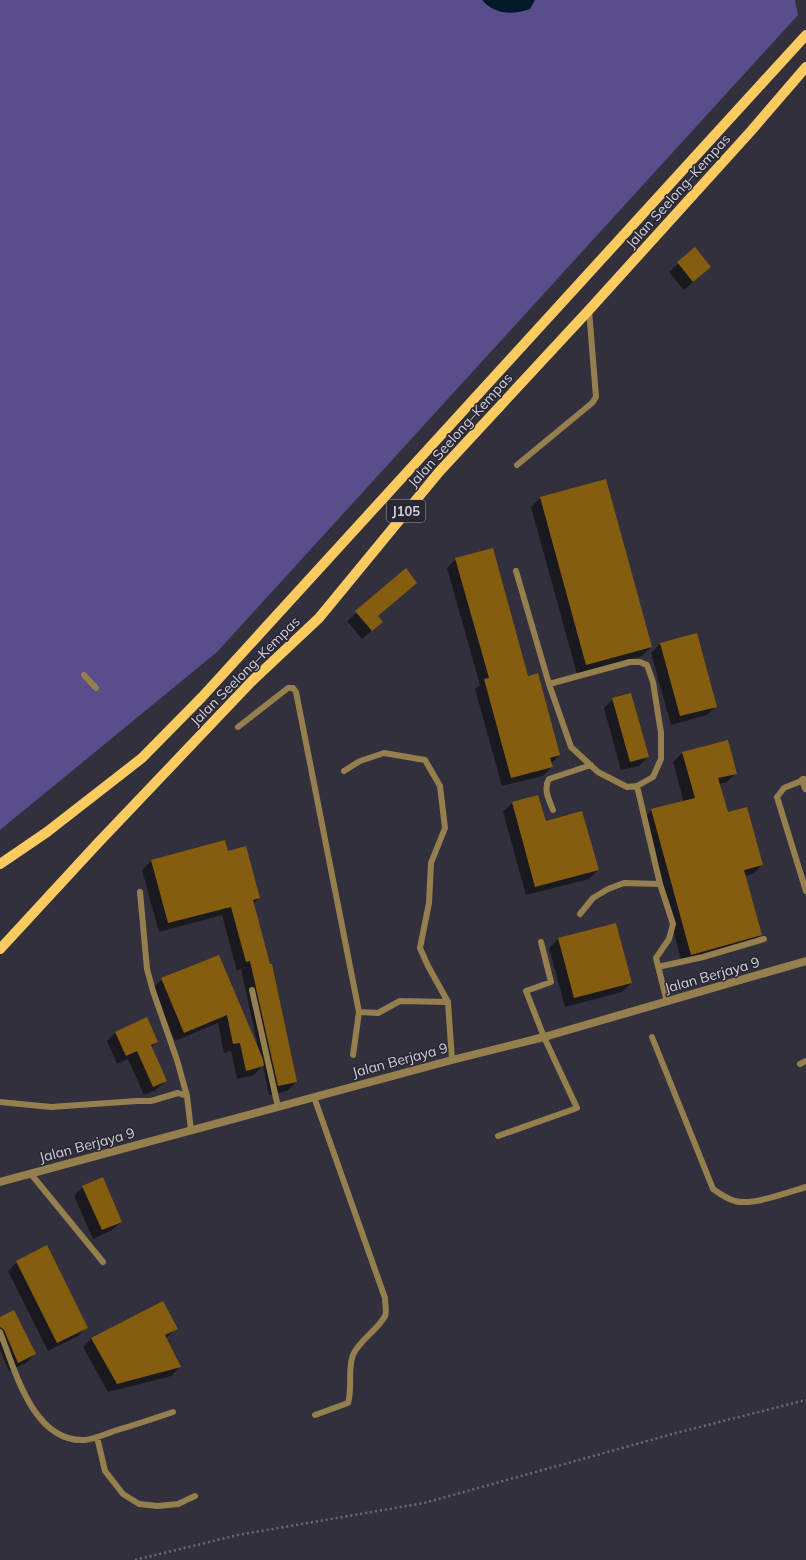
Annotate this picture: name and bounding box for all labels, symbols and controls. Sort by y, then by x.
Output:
street label: Jalan Seelong–Kempas [622,130,734,252]
street label: Jalan Seelong–Kempas [404,369,516,491]
road number: J105 [387,500,425,522]
street label: Jalan Seelong–Kempas [186,612,304,730]
street label: Jalan Berjaya 9 [662,953,762,997]
street label: Jalan Berjaya 9 [350,1039,450,1081]
street label: Jalan Berjaya 9 [37,1124,137,1166]

